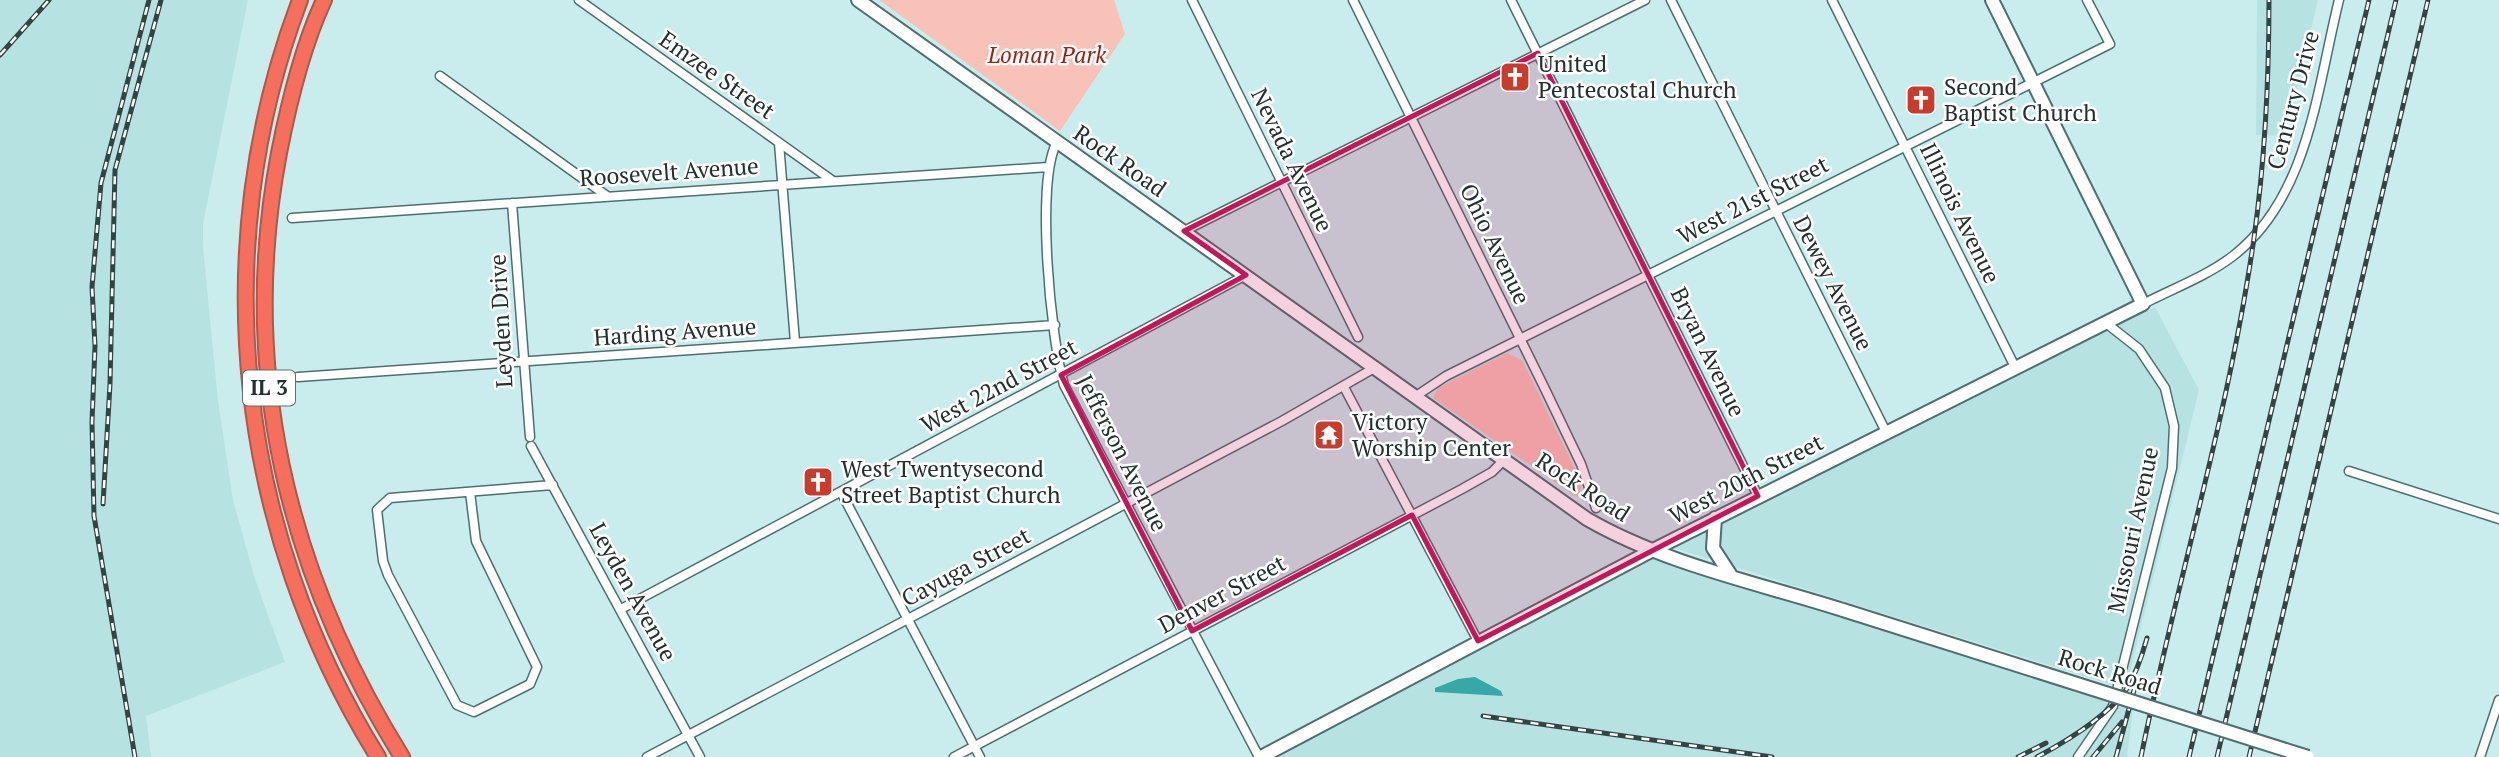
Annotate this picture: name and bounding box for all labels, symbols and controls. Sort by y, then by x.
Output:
street label: Emzee Street [653,23,782,126]
street label: Century Drive [2259,27,2326,173]
park label: Loman Park [987,39,1107,70]
place label: United Pentecostal Church [1538,48,1737,105]
church icon: United Pentecostal Church [1498,60,1532,94]
place label: Second Baptist Church [1944,71,2097,128]
street label: Nevada Avenue [1244,83,1341,237]
church icon: Second Baptist Church [1904,83,1938,117]
street label: Rock Road [1068,117,1173,204]
street label: Illinois Avenue [1913,137,2008,288]
street label: West 21st Street [1672,148,1834,251]
street label: Roosevelt Avenue [578,150,760,193]
street label: Ohio Avenue [1453,178,1538,309]
street label: Dewey Avenue [1786,210,1881,356]
street label: Leyden Drive [482,253,519,389]
street label: Bryan Avenue [1664,282,1753,422]
street label: Harding Avenue [593,310,757,353]
street label: West 22nd Street [915,331,1083,440]
street label: Jefferson Avenue [1070,369,1175,536]
road number: IL 3 [243,370,295,406]
place label: Victory Worship Center [1352,406,1511,463]
temple icon: Victory Worship Center [1312,418,1346,452]
street label: West 20th Street [1663,426,1829,531]
street label: Missouri Avenue [2100,444,2165,616]
street label: Rock Road [1530,445,1637,529]
place label: West Twentysecond Street Baptist Church [841,453,1061,510]
church icon: West Twentysecond Street Baptist Church [801,465,835,499]
street label: Leyden Avenue [583,517,684,667]
street label: Cayuga Street [896,519,1036,614]
street label: Denver Street [1153,547,1291,640]
street label: Rock Road [2055,641,2166,702]

